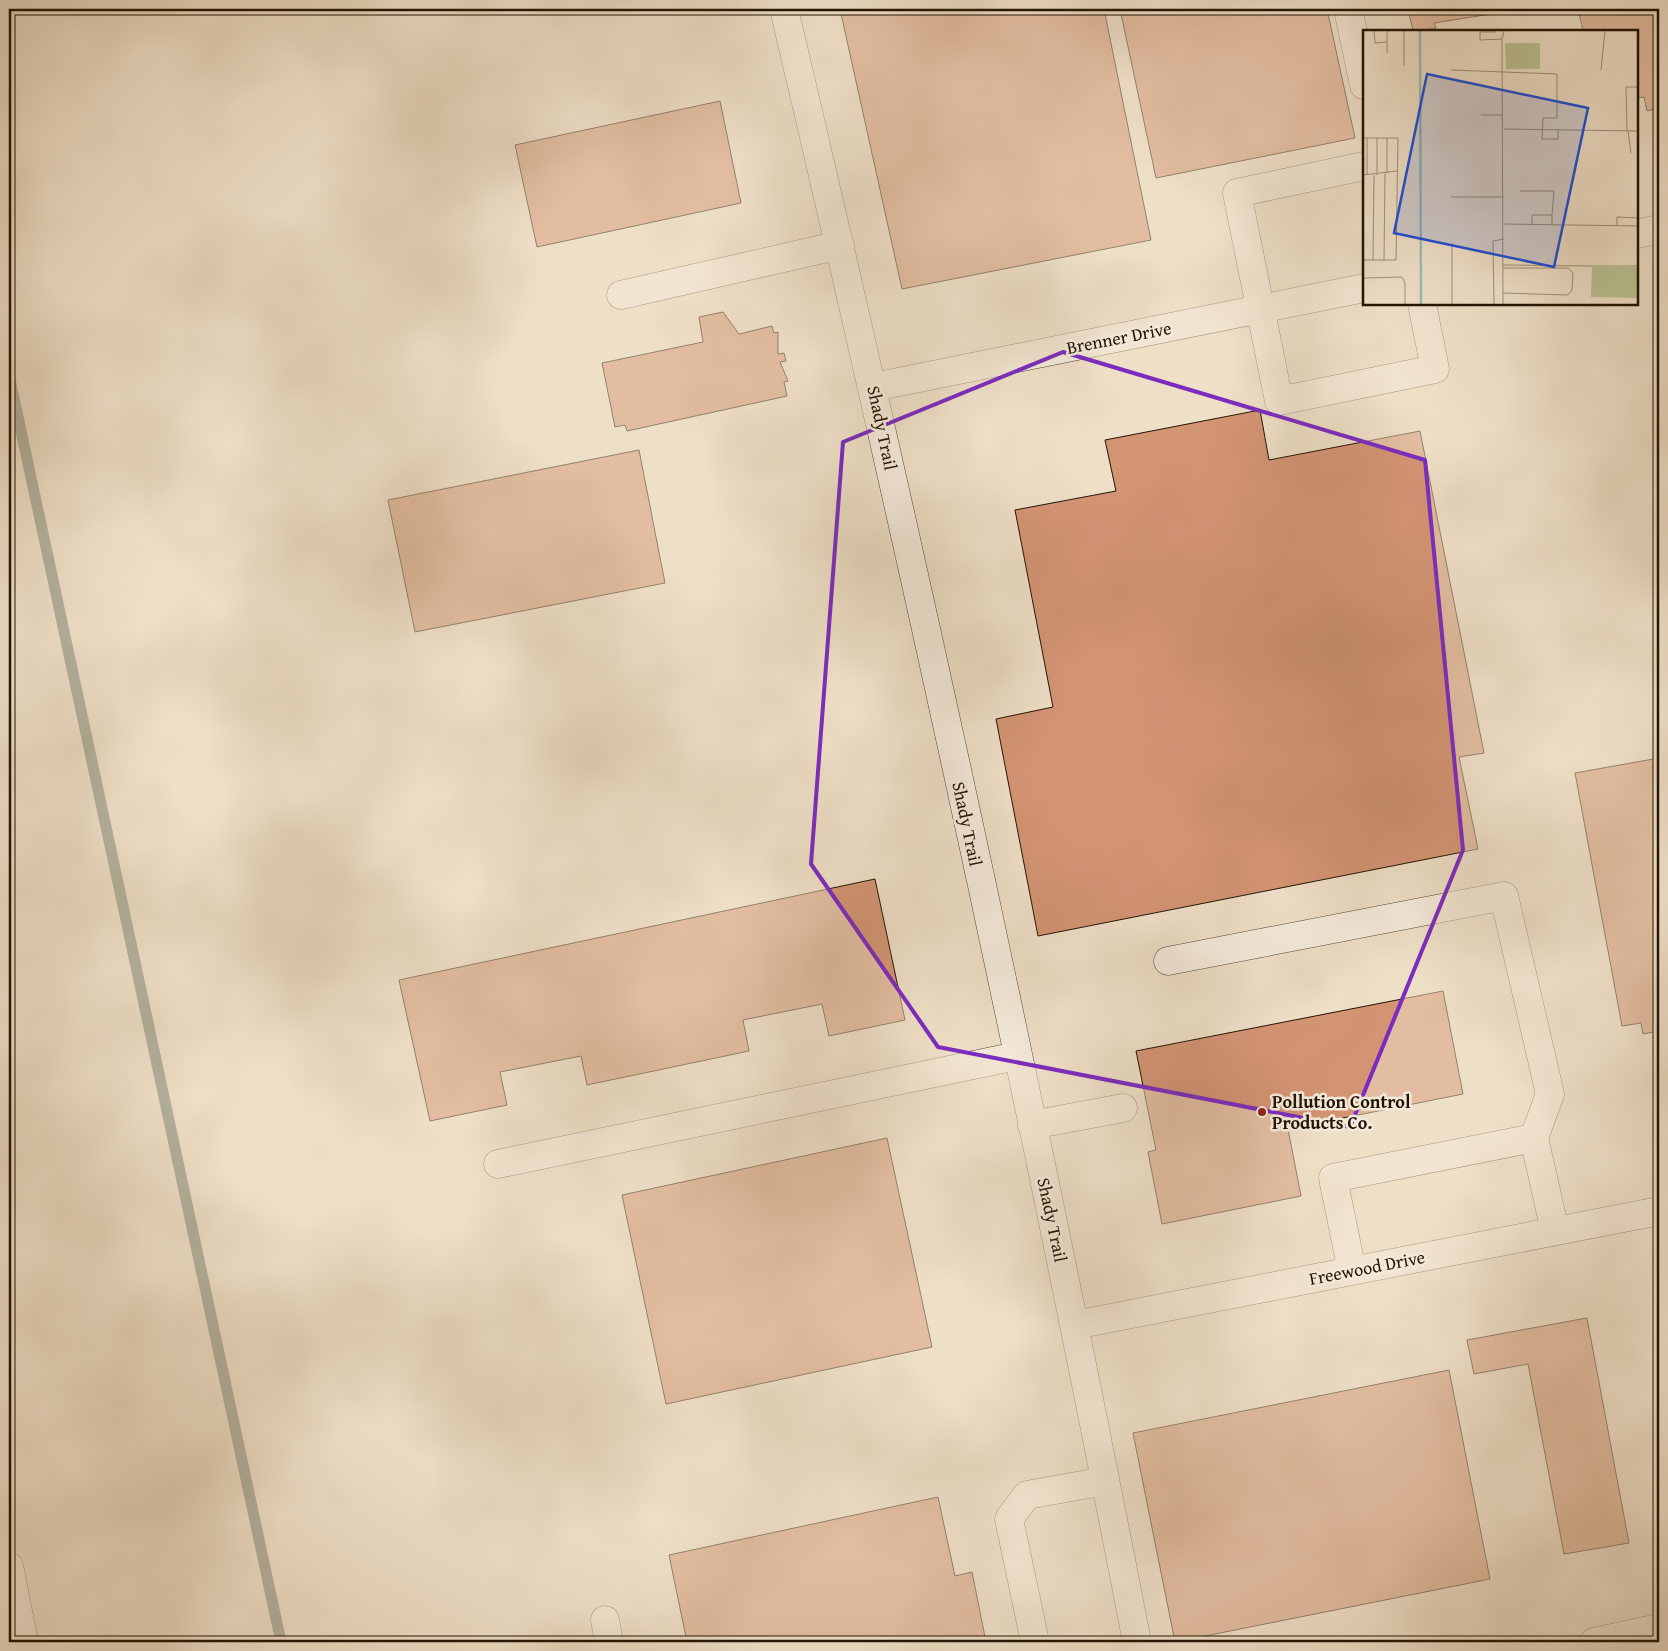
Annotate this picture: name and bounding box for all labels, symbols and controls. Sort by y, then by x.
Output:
inset map [1363,30,1638,305]
street label: Brenner Drive [1064,314,1174,361]
street label: Shady Trail [860,383,905,473]
street label: Shady Trail [945,779,990,869]
place label: Pollution Control Products Co. [1272,1088,1411,1136]
marker: Pollution Control Products Co. [1256,1106,1268,1118]
street label: Shady Trail [1030,1175,1075,1265]
street label: Freewood Drive [1307,1243,1427,1292]

